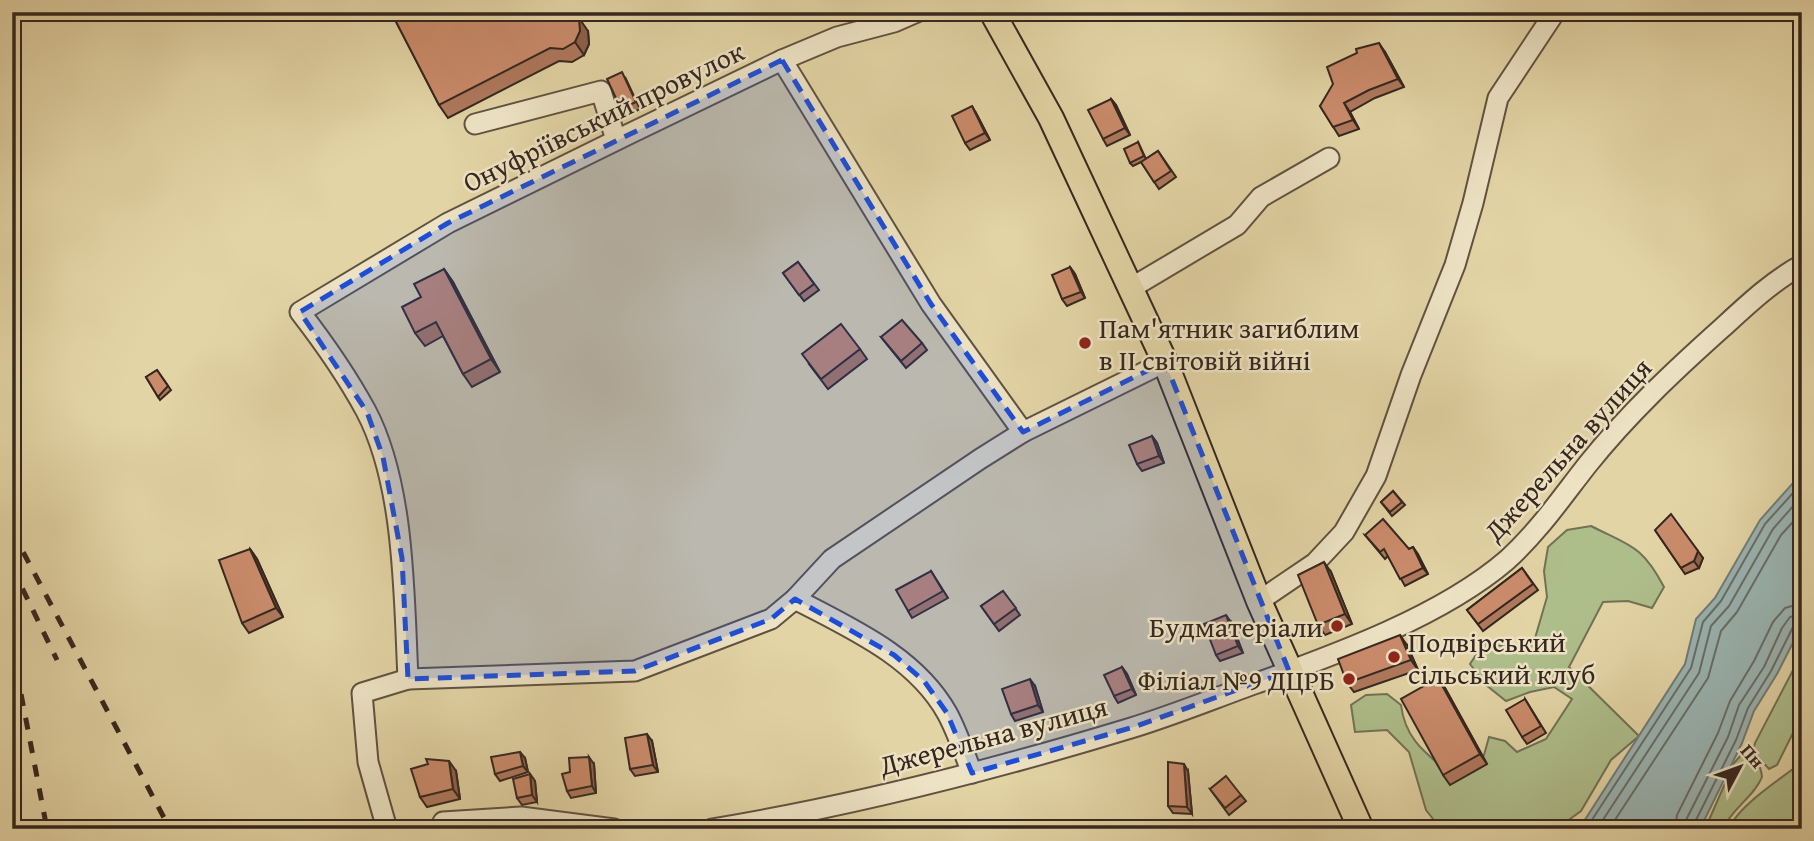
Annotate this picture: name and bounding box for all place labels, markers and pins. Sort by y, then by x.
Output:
place label: Пам'ятник загиблим в II світовій війні [1099,307,1359,380]
marker: Пам'ятник загиблим в II світовій війні [1077,335,1093,351]
place label: Будматеріали [1149,606,1323,647]
marker: Будматеріали [1329,618,1345,634]
place label: Подвірський сільський клуб [1408,621,1595,694]
marker: Подвірський сільський клуб [1386,649,1402,665]
place label: Філіал №9 ДЦРБ [1138,659,1335,700]
marker: Філіал №9 ДЦРБ [1341,671,1357,687]

